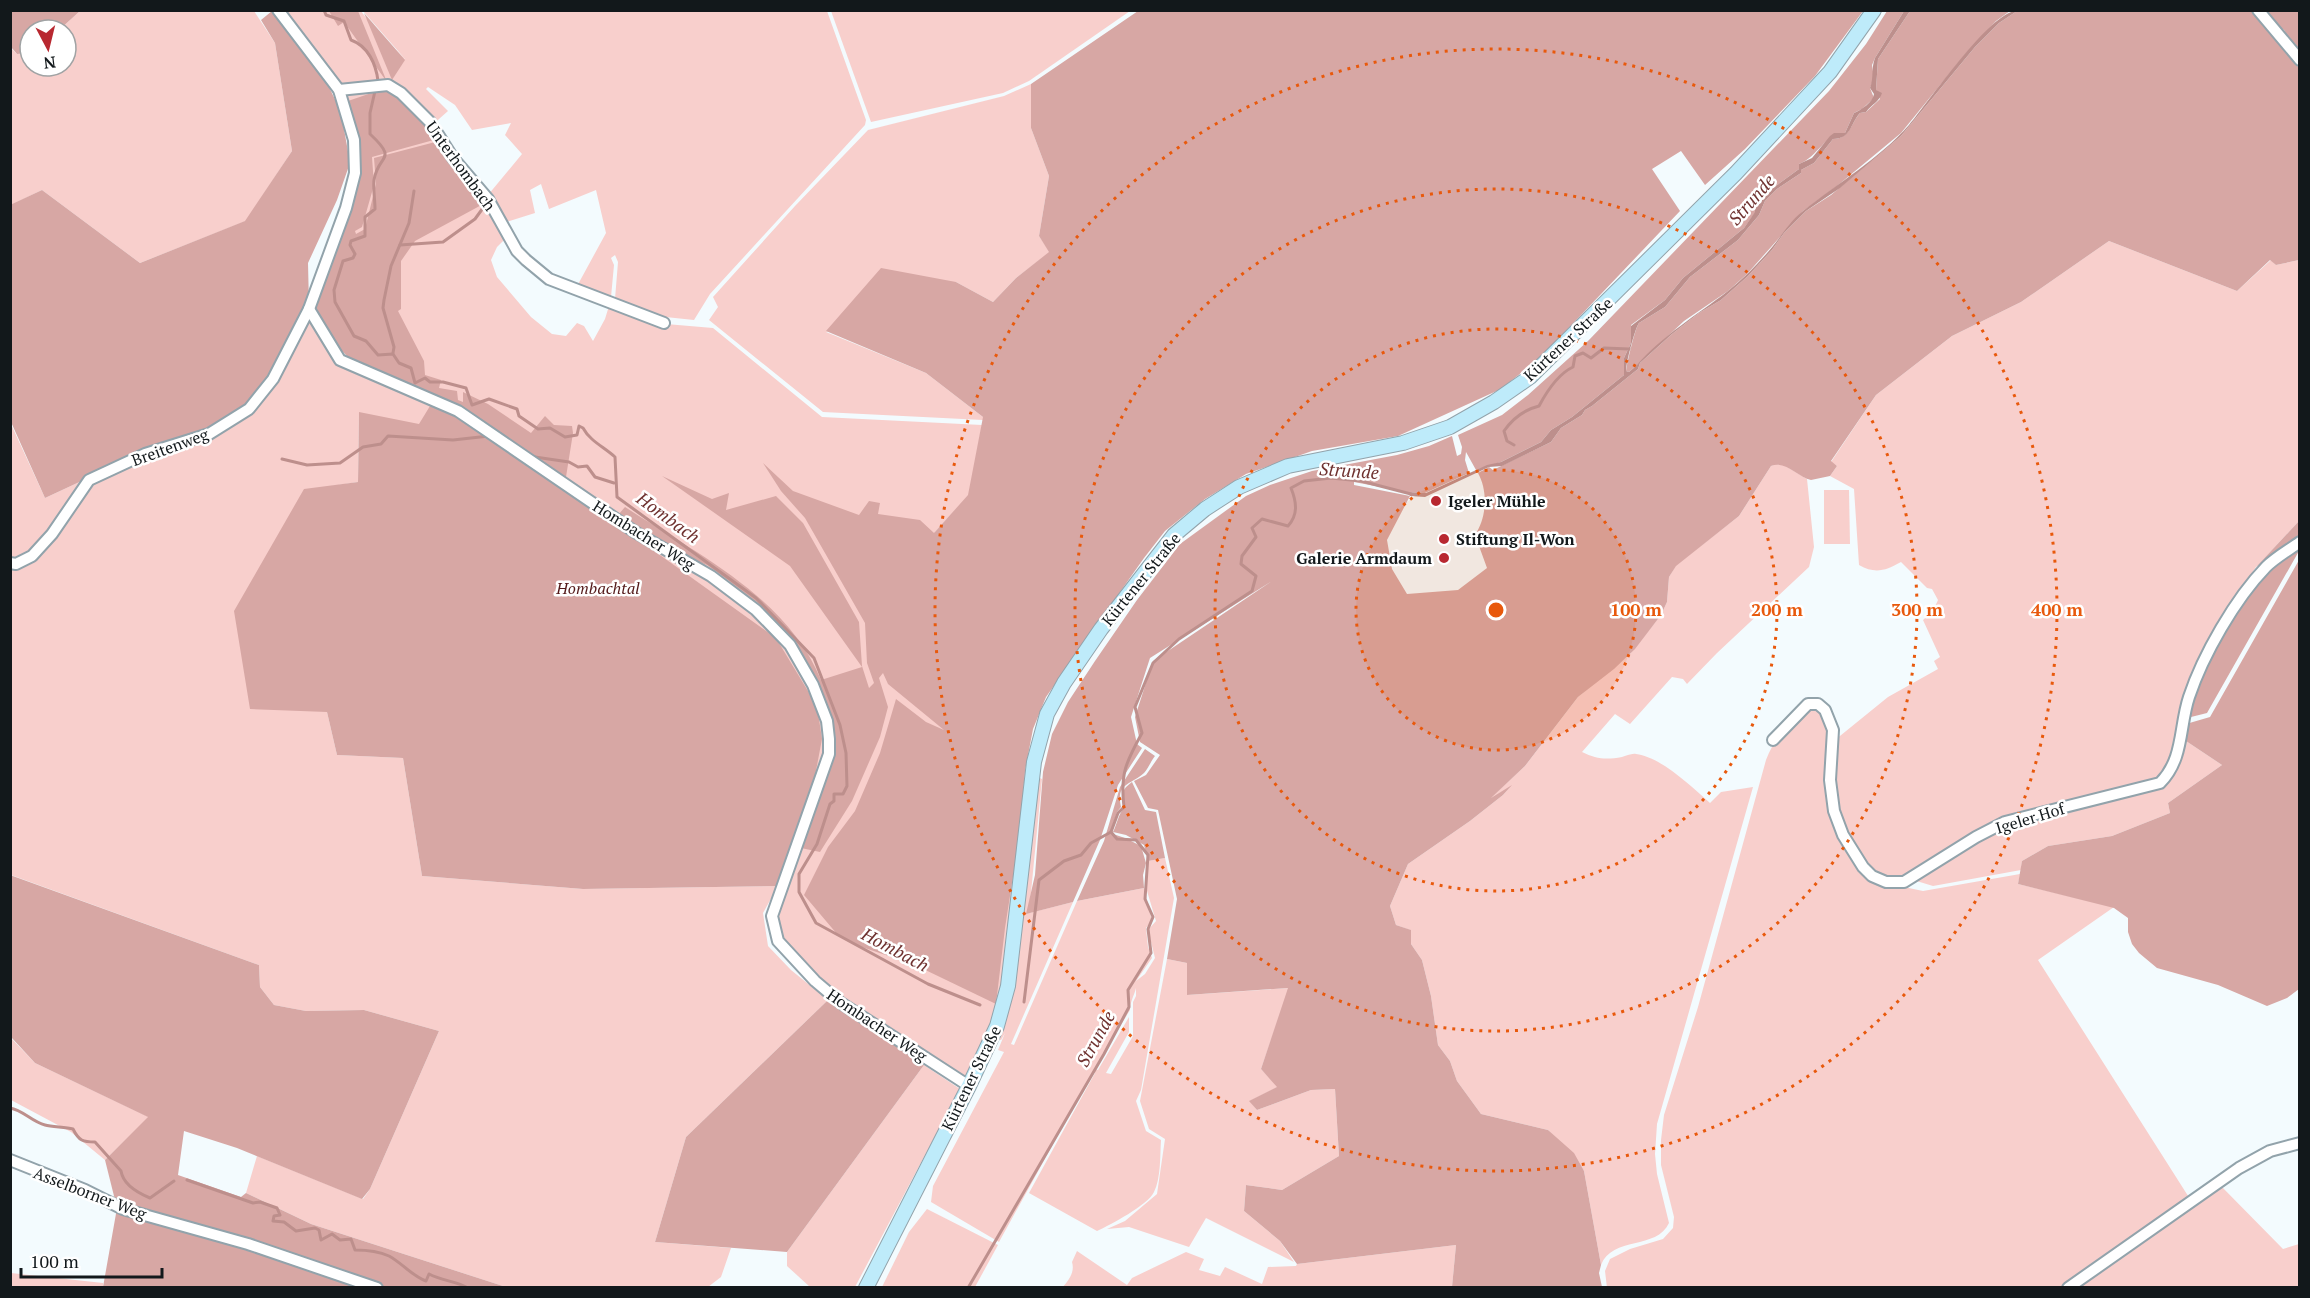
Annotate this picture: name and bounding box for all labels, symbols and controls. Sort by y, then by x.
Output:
north arrow [18,18,78,78]
text: N [42,51,57,75]
street label: Unterhombach [421,117,501,216]
water label: Strunde [1723,169,1780,230]
street label: Kürtener Straße [1519,292,1617,386]
street label: Breitenweg [129,423,212,471]
water label: Strunde [1318,456,1380,484]
water label: Hombach [631,485,705,548]
place label: Igeler Mühle [1448,490,1546,512]
marker: Igeler Mühle [1429,494,1443,508]
street label: Hombacher Weg [589,495,700,575]
street label: Kürtener Straße [1097,528,1185,630]
place label: Stiftung Il-Won [1456,528,1575,550]
marker: Stiftung Il-Won [1437,532,1451,546]
place label: Galerie Armdaum [1296,547,1432,569]
marker: Galerie Armdaum [1437,551,1451,565]
park label: Hombachtal [555,577,640,599]
text: 100 m [1610,597,1662,621]
text: 200 m [1751,597,1803,621]
text: 300 m [1891,597,1943,621]
text: 400 m [2031,597,2083,621]
centre of rings [1486,600,1506,620]
street label: Igeler Hof [1993,797,2069,839]
water label: Hombach [857,921,933,977]
street label: Hombacher Weg [823,983,932,1067]
water label: Strunde [1070,1006,1120,1071]
street label: Kürtener Straße [936,1022,1006,1134]
street label: Asselborner Weg [30,1161,150,1225]
scale bar [21,1241,162,1279]
text: 100 m [30,1249,79,1273]

